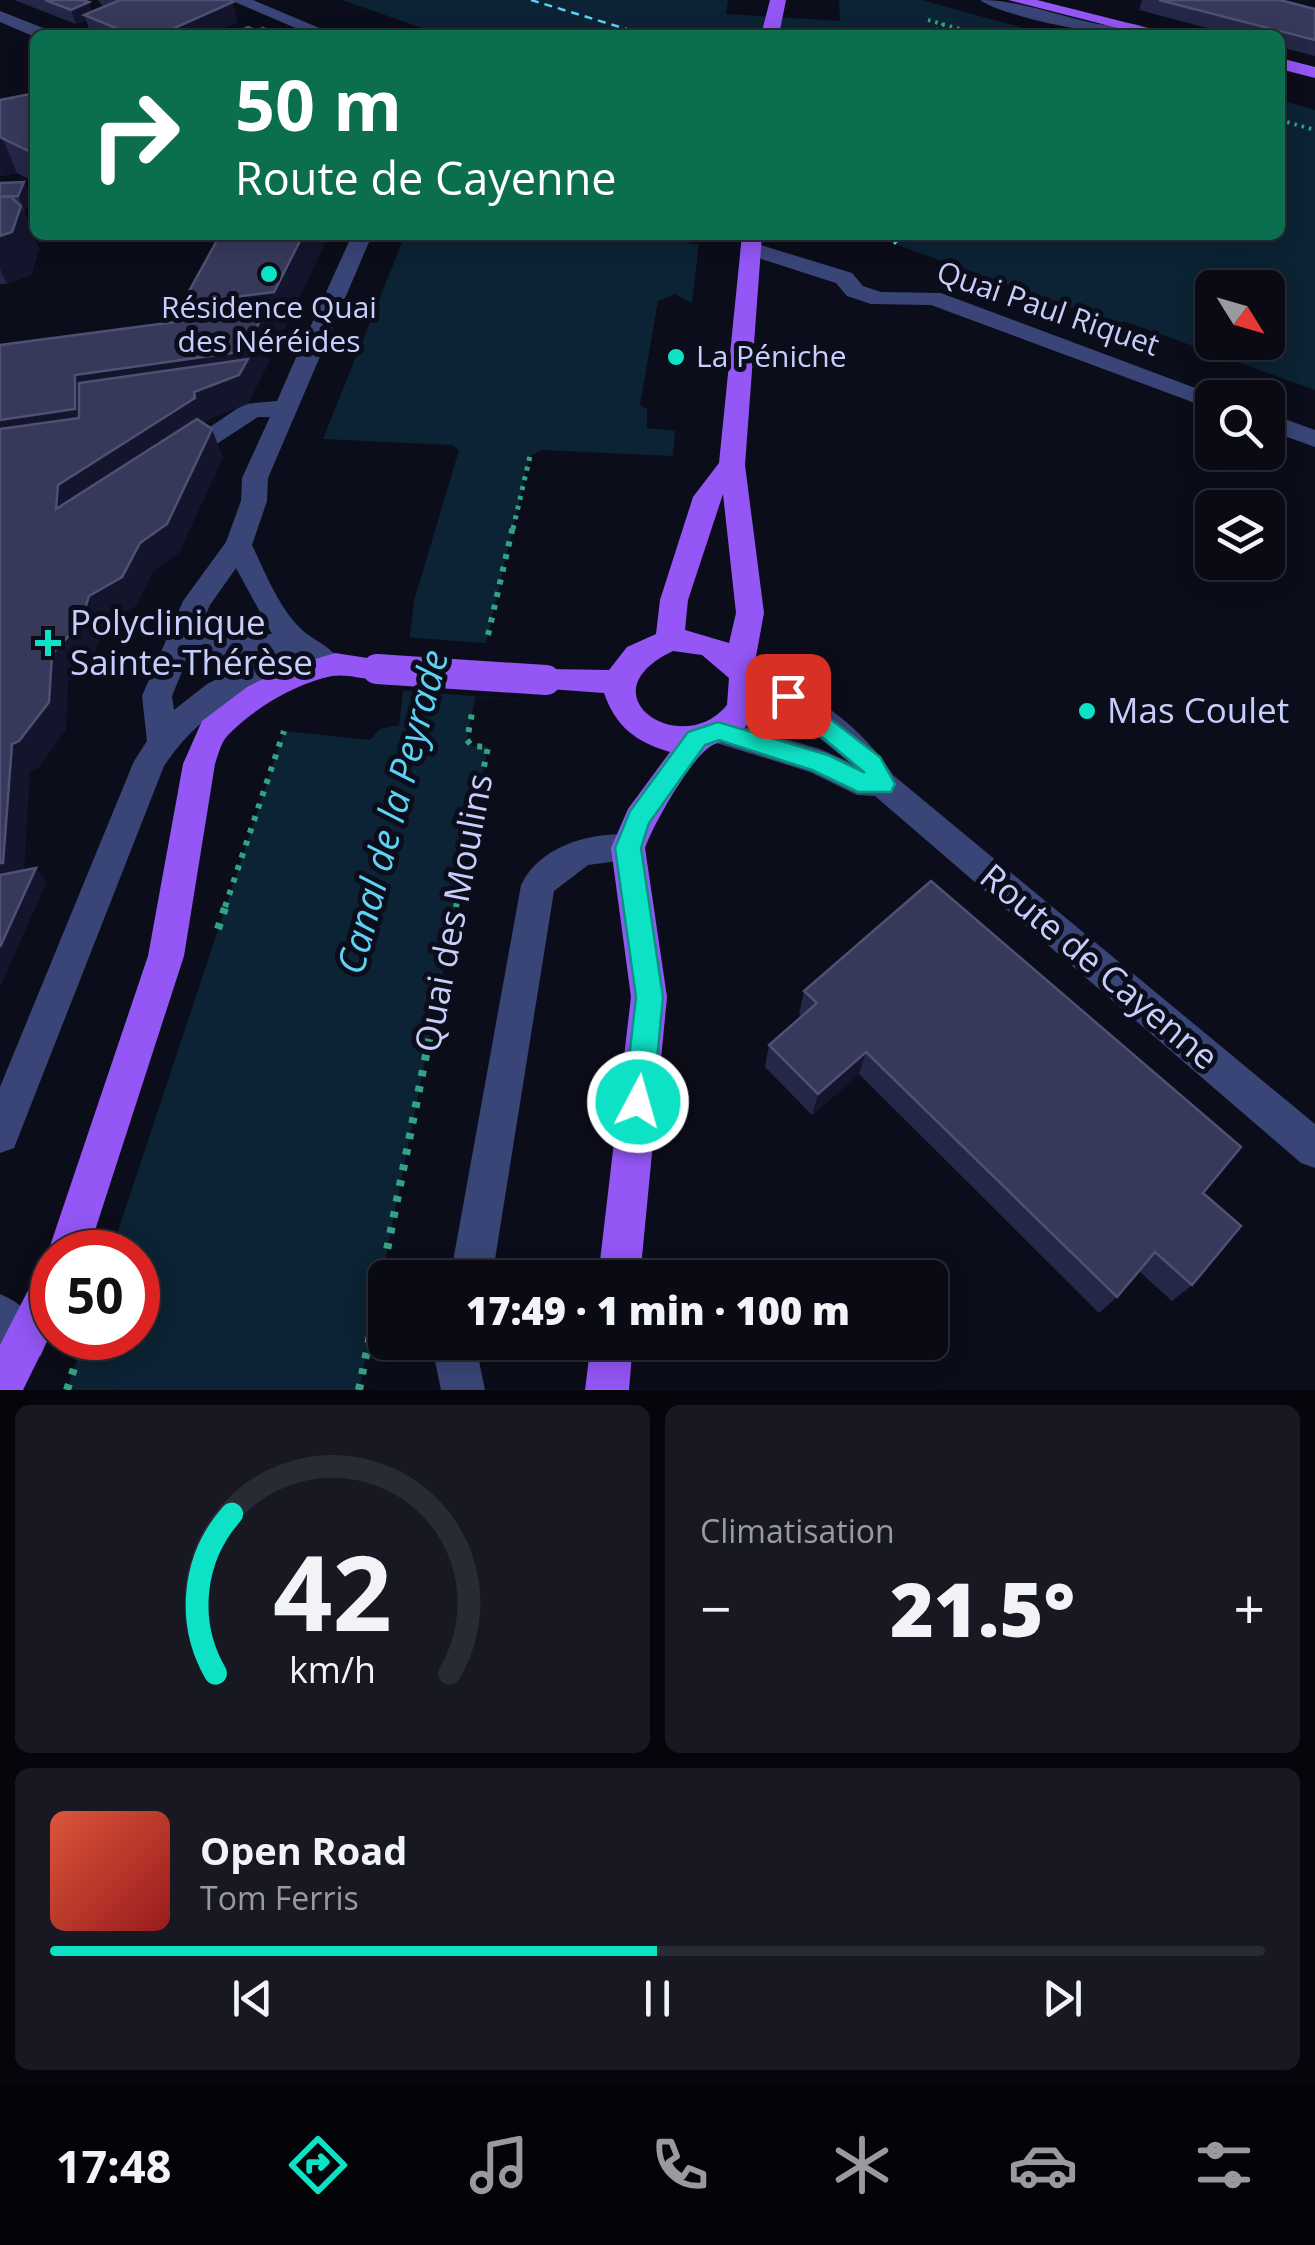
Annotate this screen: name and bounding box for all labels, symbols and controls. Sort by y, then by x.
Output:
text: 50 m [235,56,402,152]
icon: right [70,70,200,200]
text: Route de Cayenne [235,147,617,208]
street label: Quai Paul Riquet [932,250,1165,365]
marker: Résidence Quai des Néréides [258,263,280,285]
north arrow [1195,270,1285,360]
map controls [1195,270,1285,580]
place label: Résidence Quai des Néréides [161,286,377,361]
place label: La Péniche [696,335,847,376]
marker: La Péniche [665,346,687,368]
button: search [1195,380,1285,470]
button: layers [1195,490,1285,580]
place label: Polyclinique Sainte-Thérèse [70,598,313,685]
marker: Polyclinique Sainte-Thérèse [35,630,61,656]
water label: Canal de la Peyrade [323,644,459,979]
pin [746,654,831,739]
icon: arrive [761,669,816,724]
place label: Mas Coulet [1107,686,1289,733]
marker: Mas Coulet [1076,700,1098,722]
street label: Quai des Moulins [402,769,503,1056]
street label: Route de Cayenne [971,852,1229,1079]
position arrow [586,1050,690,1154]
speed limit sign: 50 [30,1230,160,1360]
text: 17:49 · 1 min · 100 m [466,1284,850,1336]
text: Climatisation [700,1509,895,1552]
text: 42 [273,1520,392,1661]
text: 21.5° [890,1557,1075,1659]
text: − [700,1570,731,1645]
text: + [1234,1570,1265,1645]
text: km/h [289,1645,376,1693]
text: Open Road [200,1824,407,1876]
text: Tom Ferris [200,1876,359,1919]
icon: previous [225,1971,280,2026]
icon: pause [630,1971,685,2026]
icon: next [1035,1971,1090,2026]
icon: directions [283,2130,353,2200]
icon: music [464,2130,534,2200]
icon: phone [645,2130,715,2200]
icon: climate [827,2130,897,2200]
icon: car [1008,2130,1078,2200]
icon: filters [1189,2130,1259,2200]
text: 17:48 [56,2135,171,2196]

